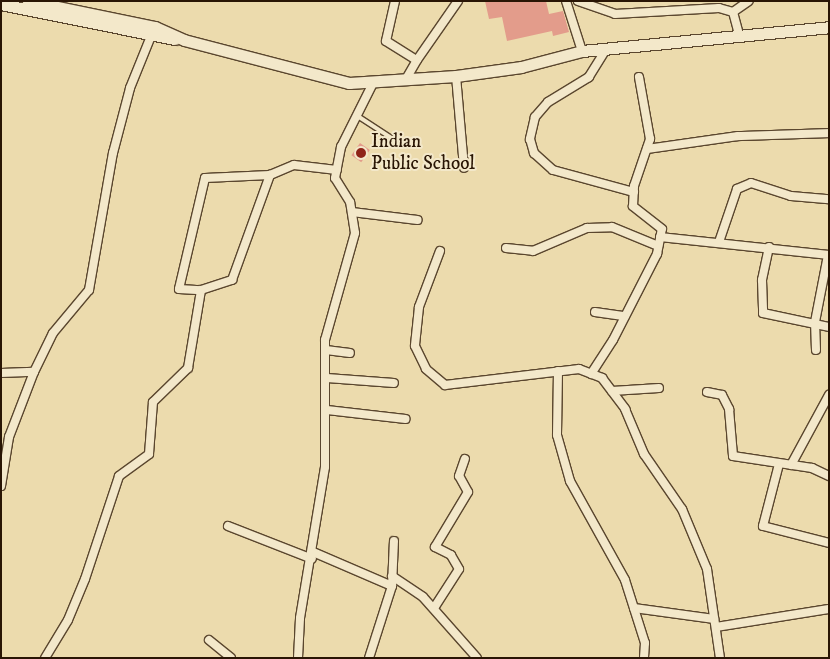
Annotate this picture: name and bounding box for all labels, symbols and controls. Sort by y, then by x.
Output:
place label: Indian Public School [371,131,475,175]
marker: Indian Public School [355,147,367,159]

